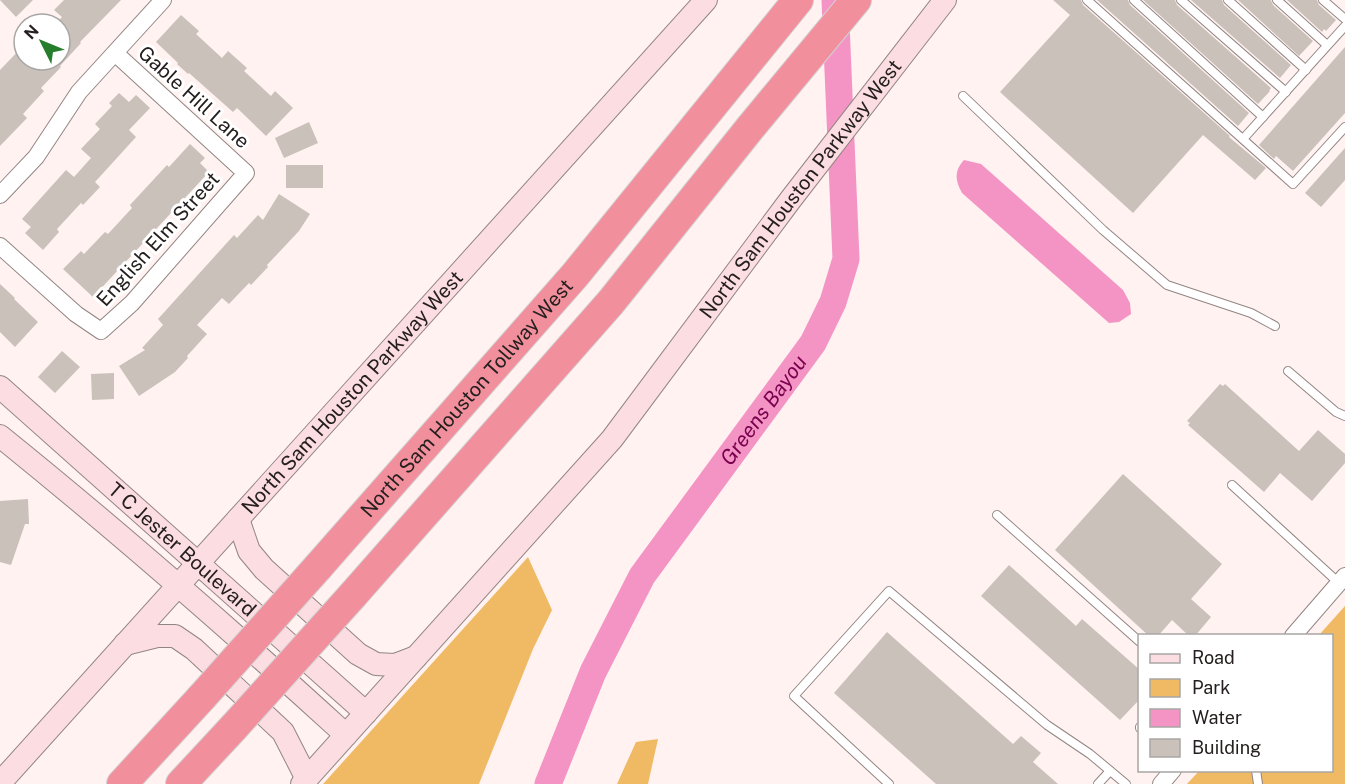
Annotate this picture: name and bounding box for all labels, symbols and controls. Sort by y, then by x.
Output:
north arrow [12,12,72,72]
text: N [20,21,43,43]
street label: Gable Hill Lane [133,41,255,153]
street label: North Sam Houston Parkway West [694,55,907,323]
street label: English Elm Street [91,167,225,311]
street label: North Sam Houston Parkway West [236,266,468,519]
street label: North Sam Houston Tollway West [355,274,578,522]
water label: Greens Bayou [715,350,812,470]
street label: T C Jester Boulevard [103,477,261,621]
legend [1138,634,1333,772]
text: Road [1192,647,1235,668]
text: Park [1192,677,1230,698]
text: Water [1192,707,1242,728]
text: Building [1192,737,1261,758]

